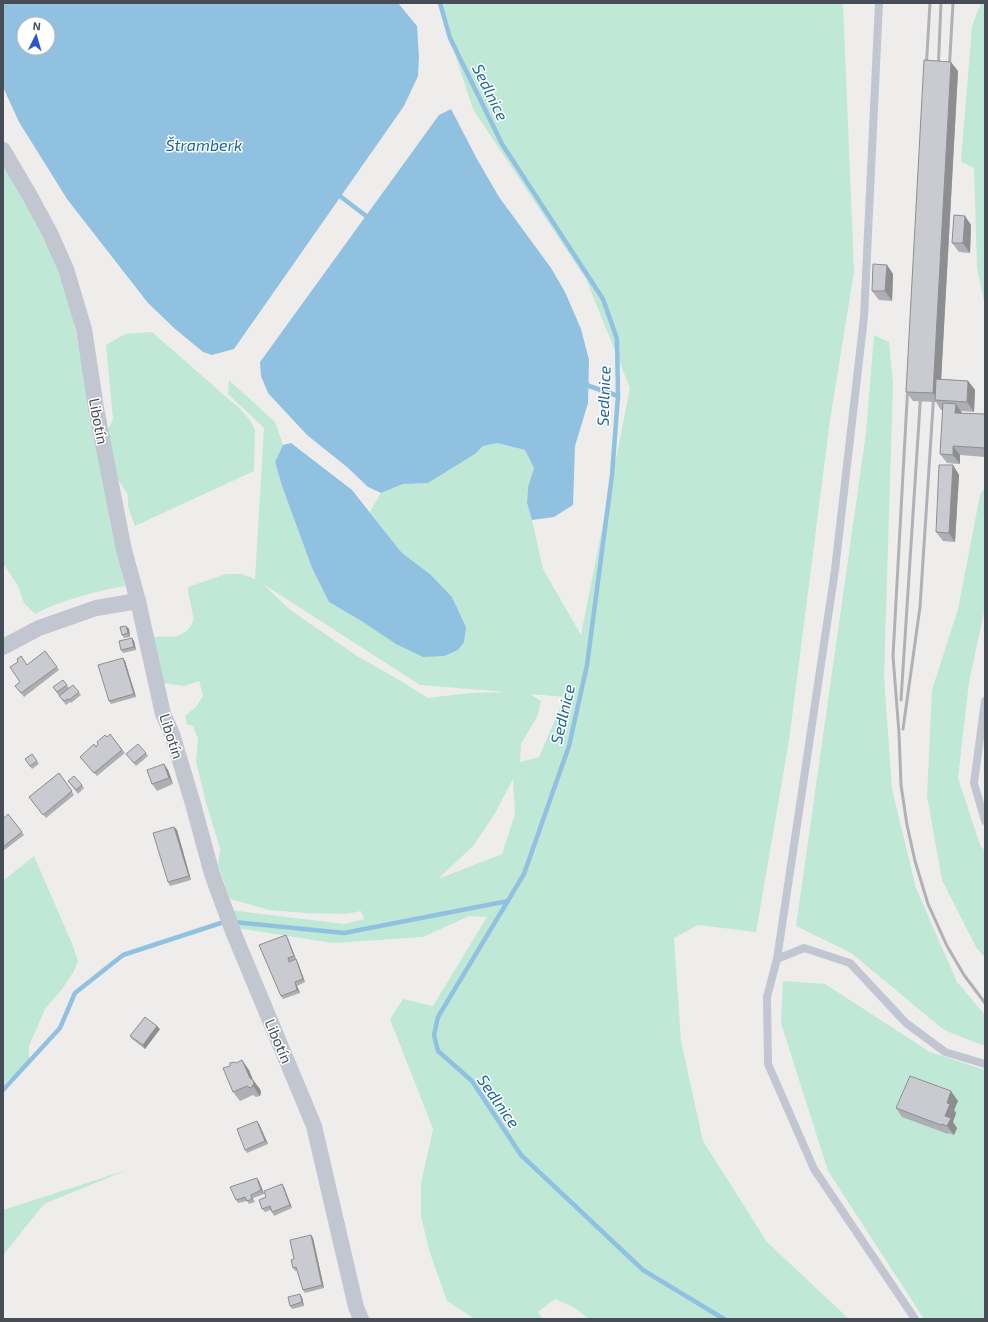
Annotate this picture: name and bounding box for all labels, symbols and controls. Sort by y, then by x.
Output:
north arrow [16,16,56,56]
text: N [32,19,41,32]
water label: Sedlnice [469,61,513,124]
water label: Štramberk [166,135,242,154]
water label: Sedlnice [592,365,614,427]
street label: Libotín [86,396,112,446]
water label: Sedlnice [546,682,578,746]
street label: Libotín [156,711,188,761]
street label: Libotín [262,1016,296,1066]
water label: Sedlnice [474,1071,524,1132]

